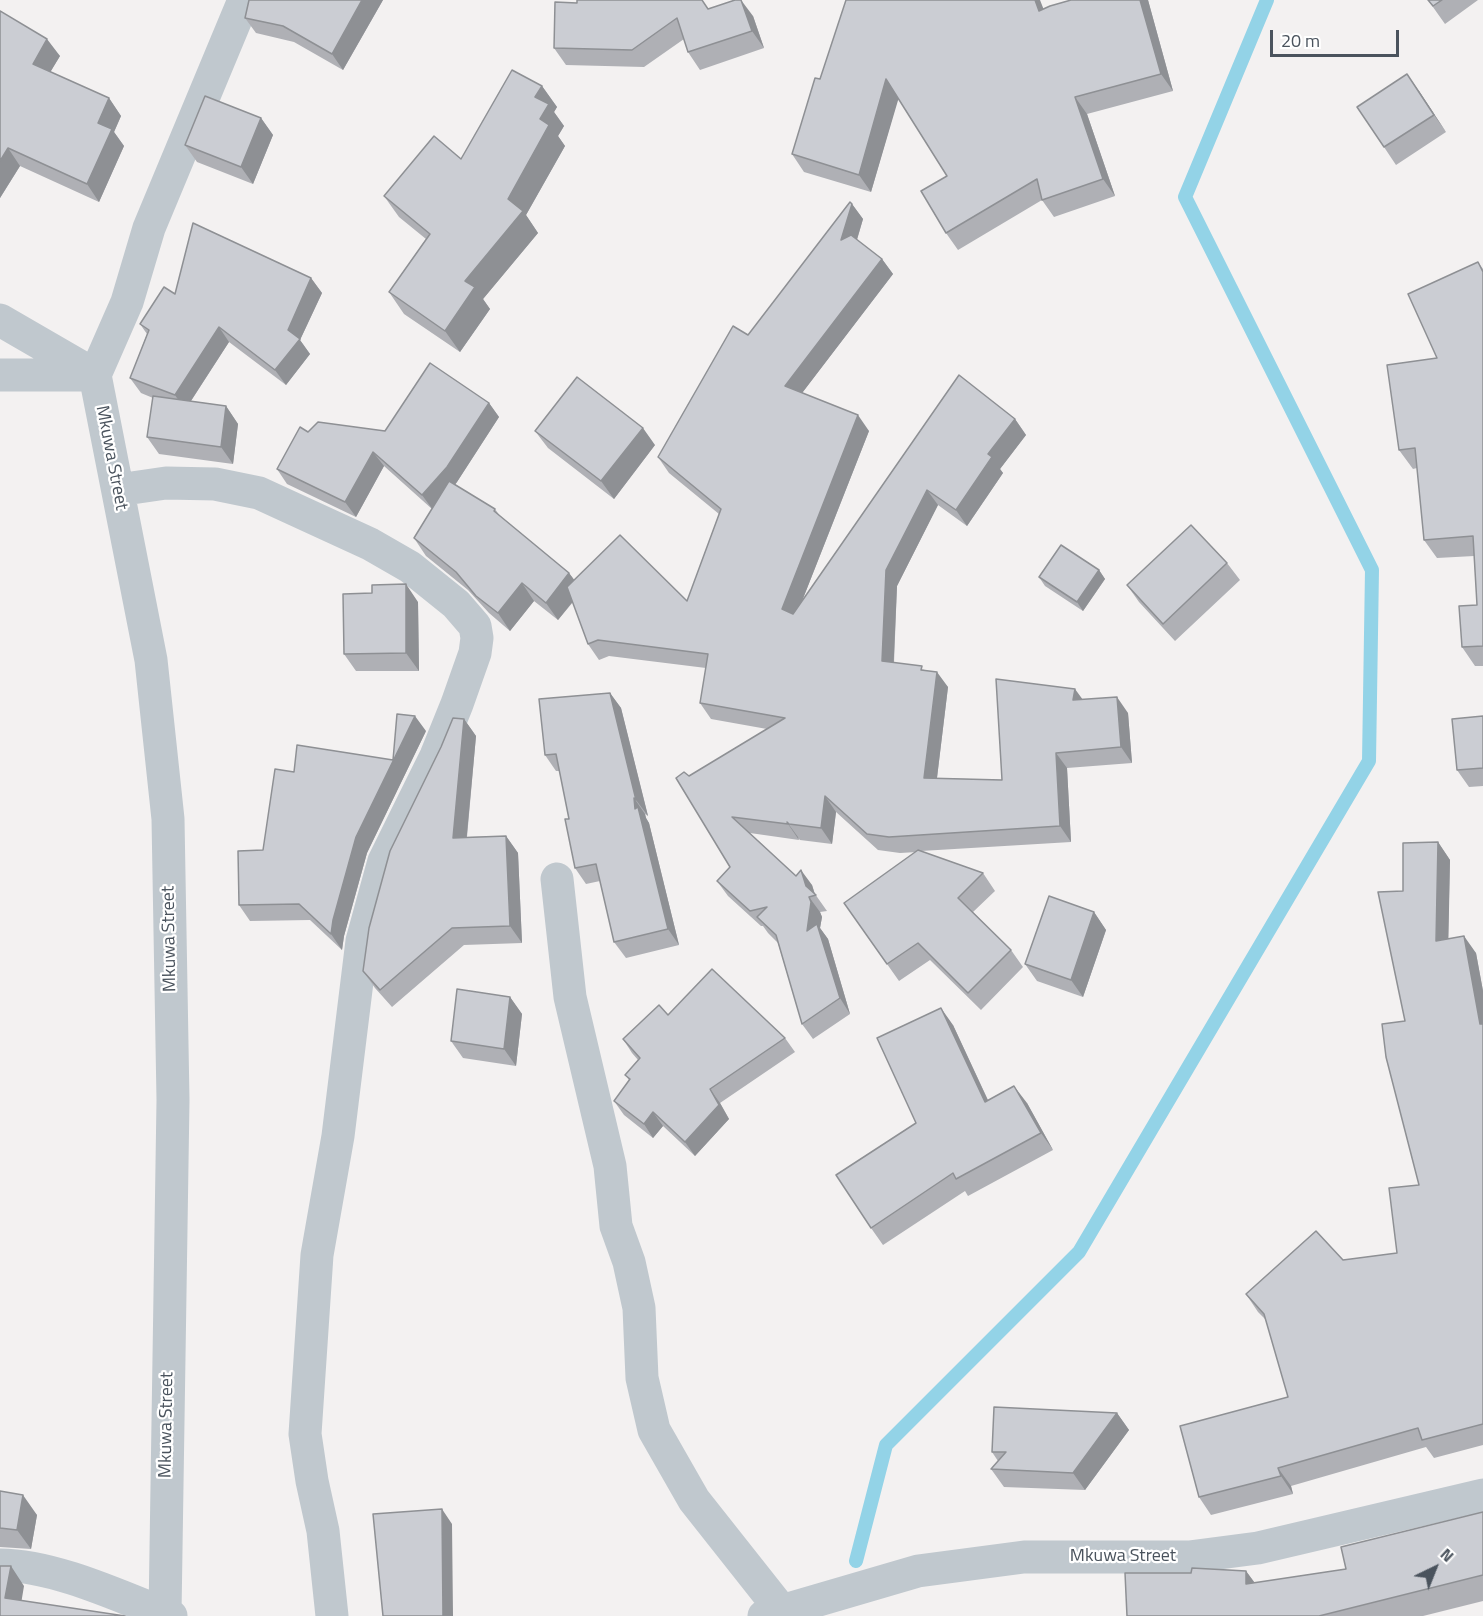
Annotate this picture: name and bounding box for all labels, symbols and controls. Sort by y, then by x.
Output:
scale bar [1273,18,1402,56]
text: 20 m [1281,27,1320,54]
street label: Mkuwa Street [90,404,132,512]
street label: Mkuwa Street [158,886,182,992]
street label: Mkuwa Street [155,1372,179,1478]
north arrow [1405,1538,1465,1598]
text: N [1435,1542,1460,1567]
street label: Mkuwa Street [1070,1546,1176,1568]

